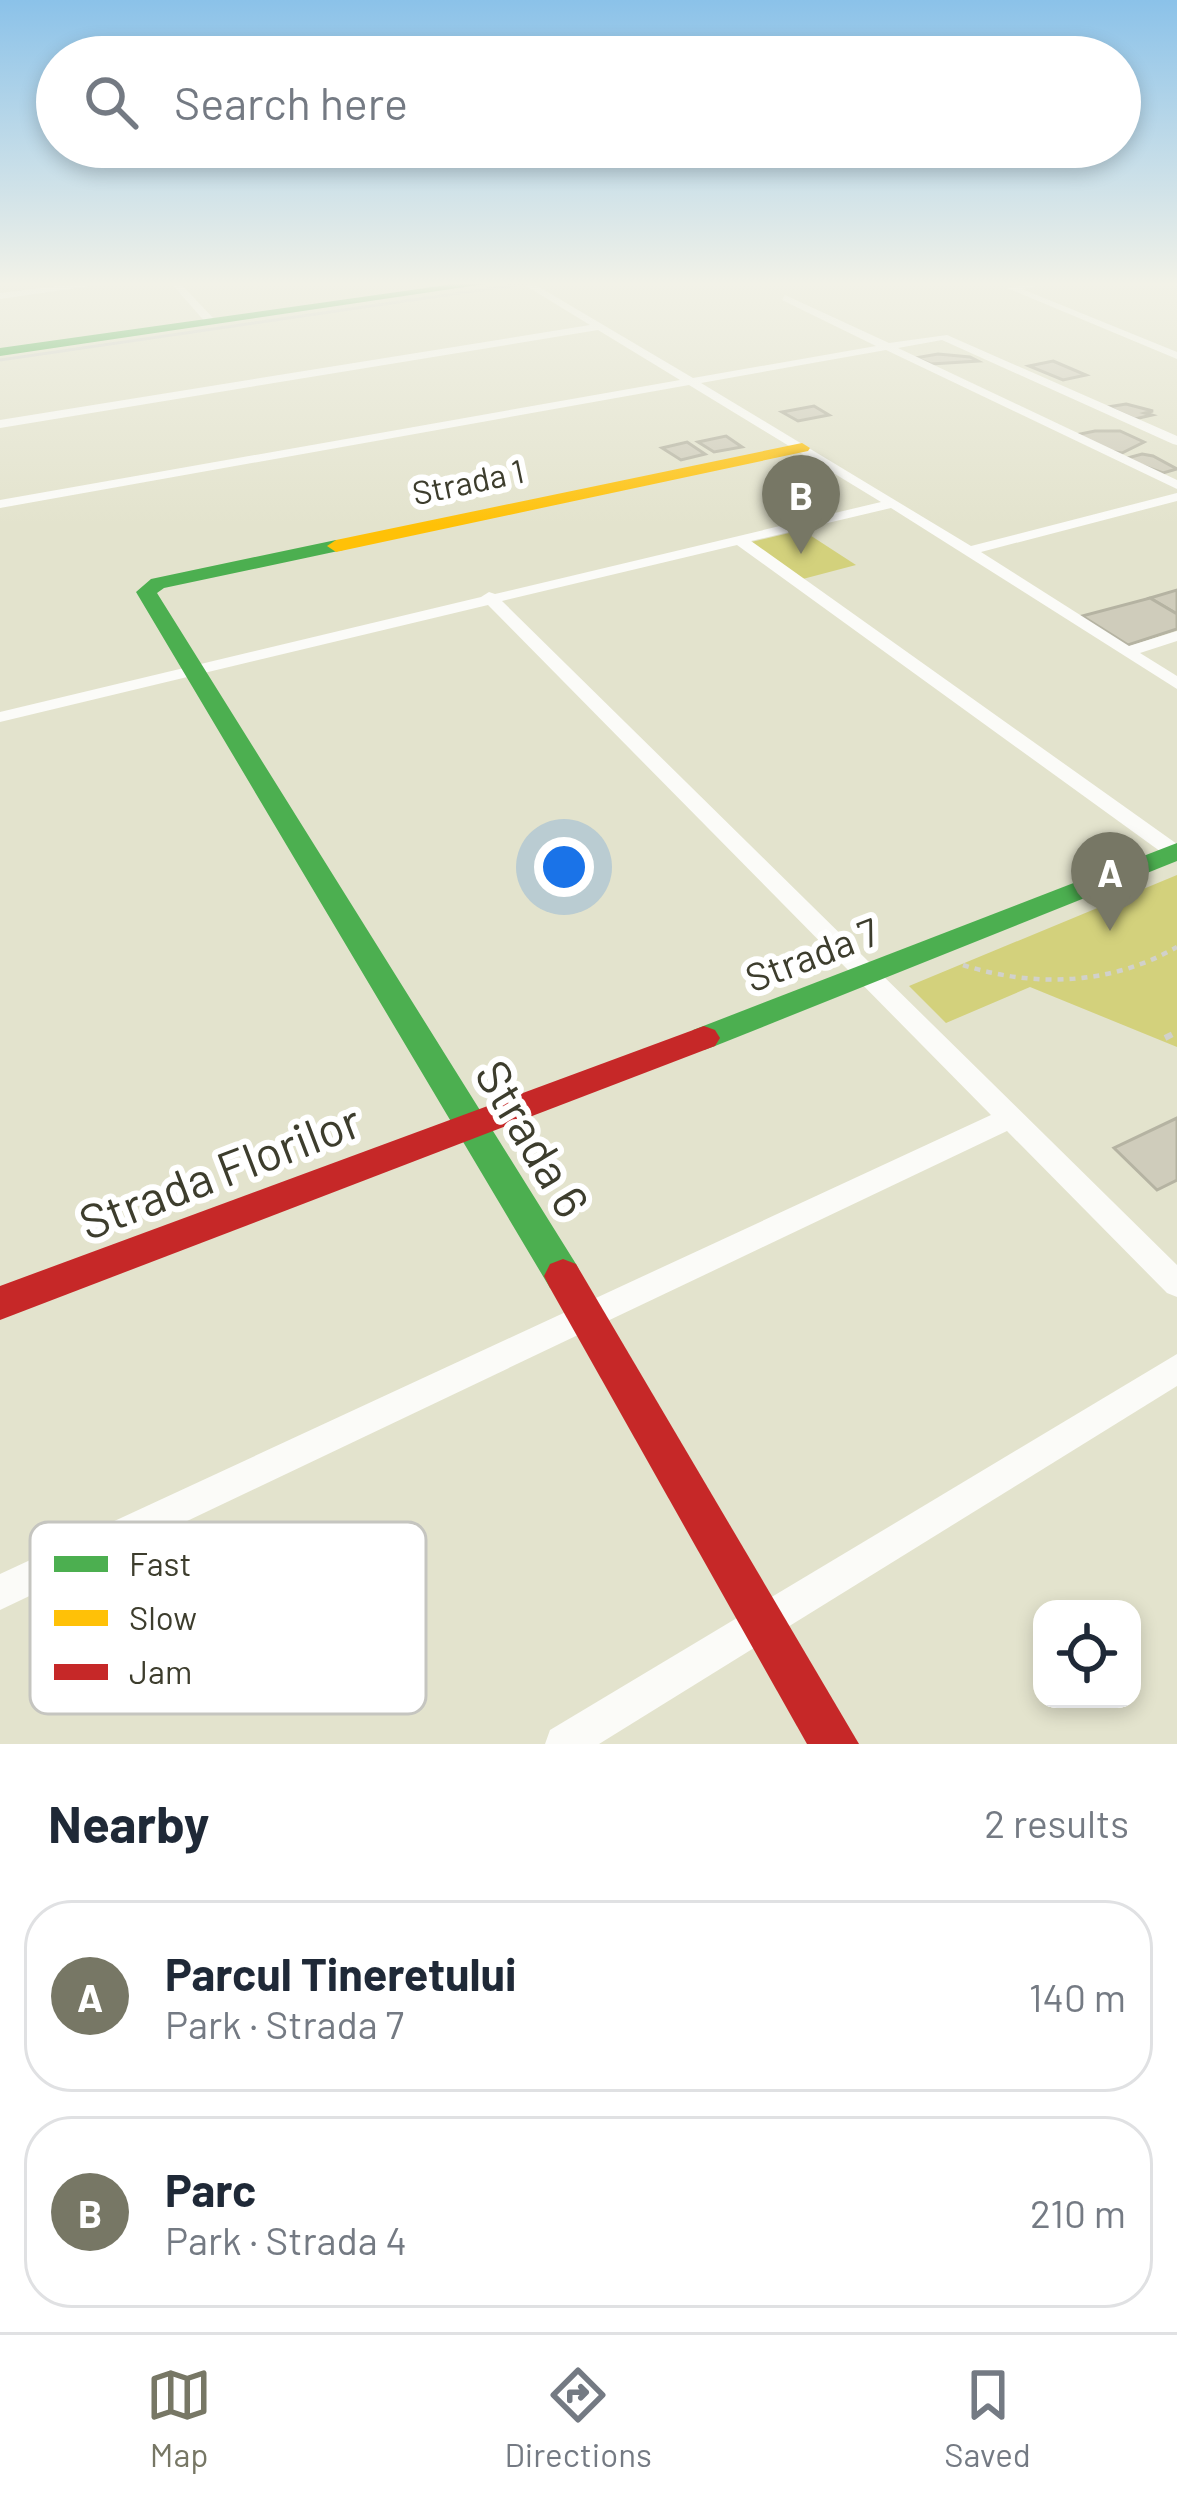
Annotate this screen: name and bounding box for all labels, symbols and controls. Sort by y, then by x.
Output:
search box [36,36,1141,168]
icon: search [78,69,144,135]
text: Search here [174,75,408,129]
street label: Strada 1 [408,450,527,512]
pin: B [762,455,840,554]
pin: A [1071,832,1149,931]
your location [534,837,594,897]
street label: Strada 7 [738,907,885,1000]
street label: Strada 6 [464,1049,603,1227]
street label: Strada Florilor [70,1090,368,1250]
legend [30,1522,426,1714]
text: Fast [129,1543,191,1583]
text: Slow [129,1597,197,1637]
map controls [1033,1600,1141,1708]
button: locate [1033,1600,1141,1708]
text: Jam [129,1651,192,1691]
text: Nearby [48,1792,209,1853]
text: 2 results [984,1799,1129,1846]
text: Parcul Tineretului [165,1946,517,2000]
text: A [77,1973,103,2020]
text: 140 m [1029,1973,1126,2020]
text: Park · Strada 7 [165,2000,404,2047]
text: Parc [165,2162,256,2216]
text: B [78,2189,102,2236]
text: 210 m [1030,2189,1126,2236]
text: Park · Strada 4 [165,2216,407,2263]
tab: Map [146,2362,212,2474]
tab: Directions [504,2362,652,2474]
tab: Saved [944,2362,1031,2474]

